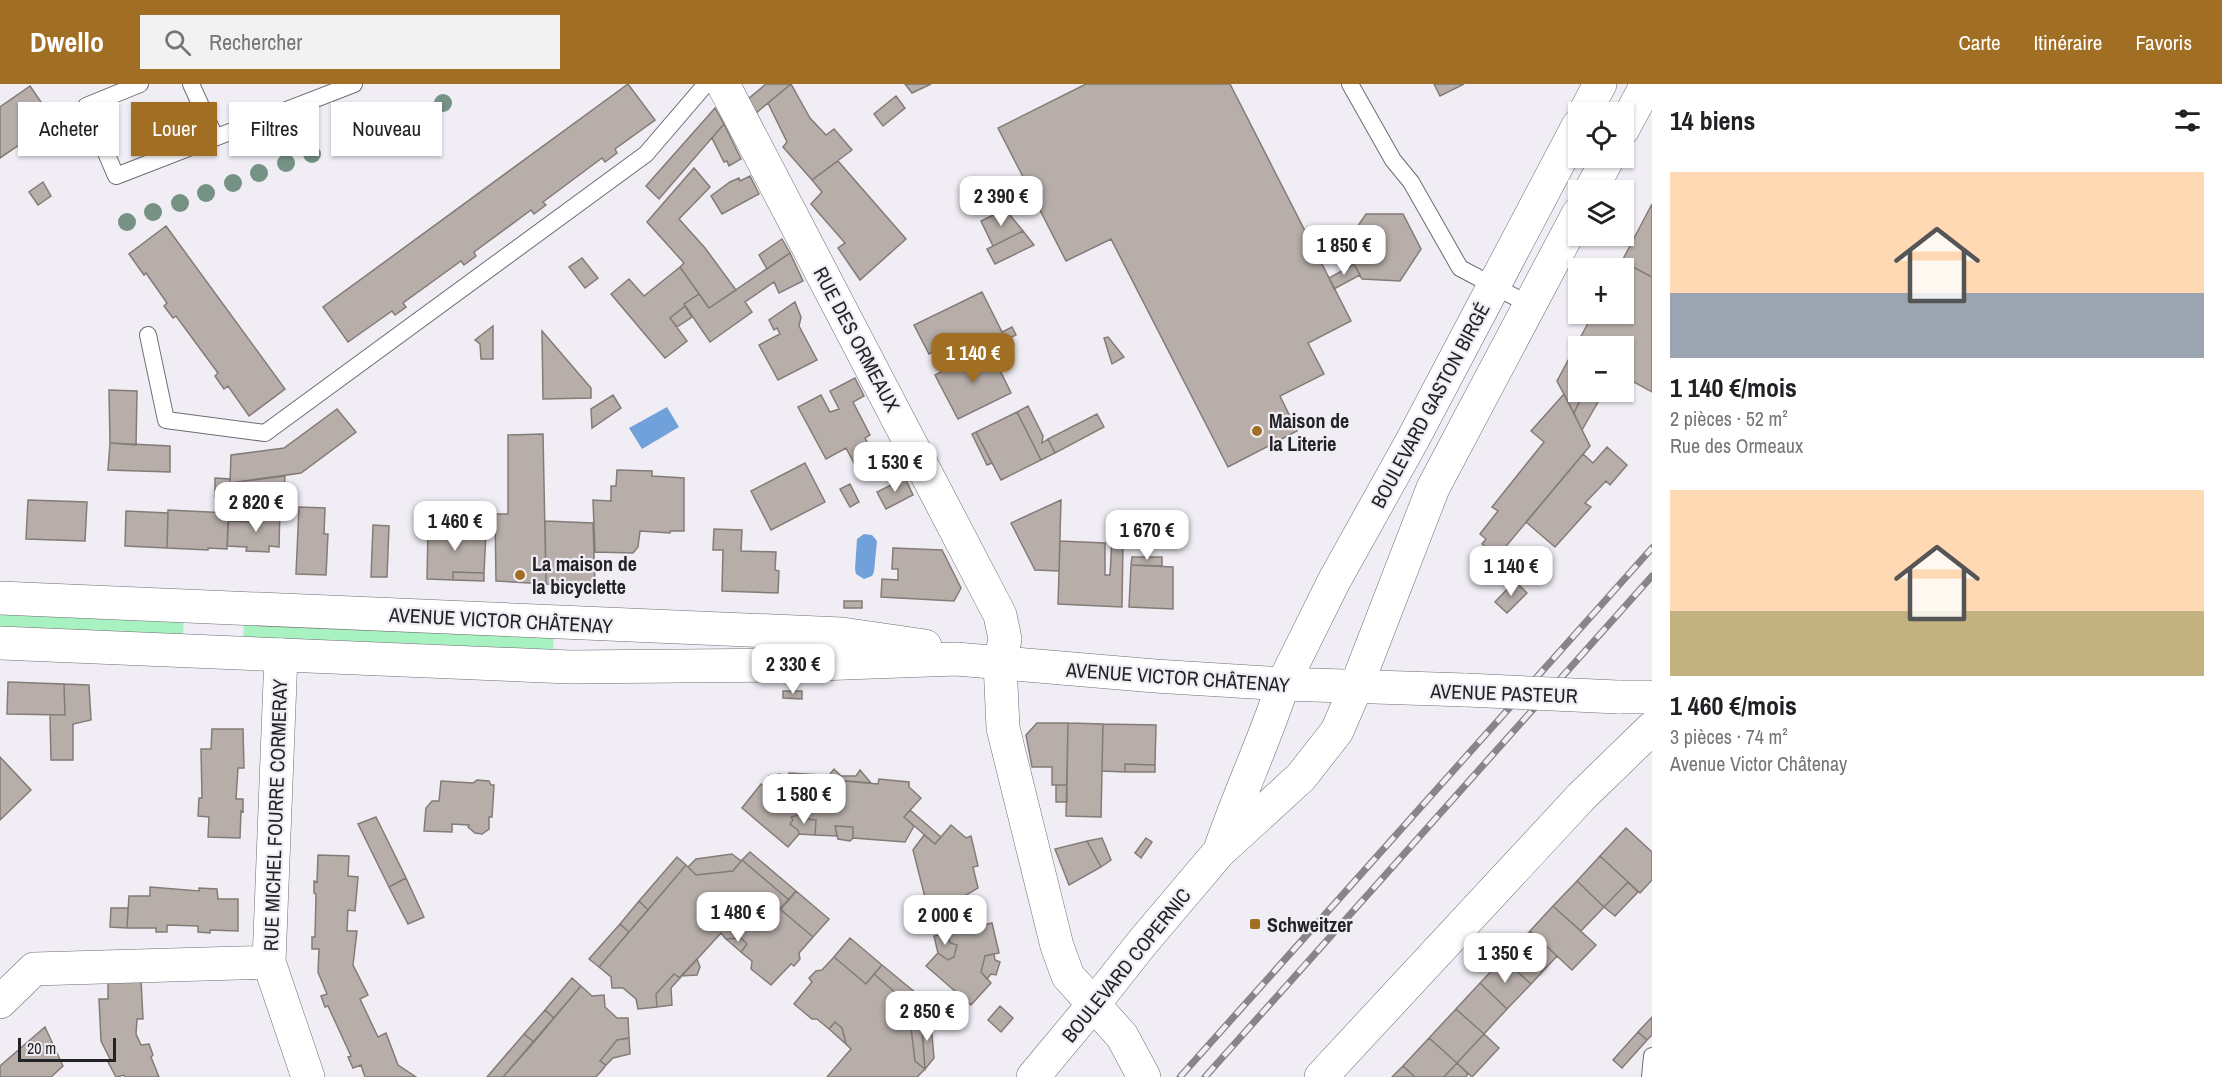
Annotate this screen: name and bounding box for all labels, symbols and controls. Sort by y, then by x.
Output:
search box [140,15,560,69]
text: Dwello [30,23,104,61]
icon: search [161,26,194,59]
text: Rechercher [209,27,302,57]
text: Carte [1958,28,2001,57]
text: Itinéraire [2034,28,2102,57]
text: Favoris [2135,28,2192,57]
chip: Acheter [18,102,119,156]
chip: Louer [131,102,217,156]
chip: Filtres [229,102,319,156]
chip: Nouveau [331,102,442,156]
map controls [1568,102,1634,402]
button: locate [1568,102,1634,168]
text: 14 biens [1670,103,1755,138]
icon: filters [2171,104,2204,137]
pin: 2 390 € [946,176,1056,227]
button: layers [1568,180,1634,246]
text: 2 390 € [974,182,1028,209]
icon: home [1883,211,1991,319]
pin: 1 850 € [1289,225,1399,276]
text: 1 850 € [1317,231,1371,258]
button: + [1568,258,1634,324]
street label: RUE DES ORMEAUX [807,262,907,416]
street label: BOULEVARD GASTON BIRGÉ [1364,298,1496,512]
pin: 1 140 € [918,333,1028,384]
button: − [1568,336,1634,402]
text: 1 140 € [946,339,1000,366]
text: 1 140 €/mois [1670,370,1797,405]
text: 2 pièces · 52 m² [1670,405,1788,432]
place label: Maison de la Literie [1269,407,1349,457]
marker: Maison de la Literie [1250,424,1264,438]
text: Rue des Ormeaux [1670,432,1803,459]
pin: 1 530 € [840,442,950,493]
text: 1 530 € [868,448,922,475]
pin: 2 820 € [201,482,311,533]
text: 2 820 € [229,488,283,515]
pin: 1 460 € [400,501,510,552]
text: 1 460 € [428,507,482,534]
pin: 1 670 € [1092,510,1202,561]
text: 1 670 € [1120,516,1174,543]
icon: home [1883,529,1991,637]
pin: 1 140 € [1456,546,1566,597]
place label: La maison de la bicyclette [532,550,637,600]
text: 1 140 € [1484,552,1538,579]
marker: La maison de la bicyclette [513,568,527,582]
street label: AVENUE VICTOR CHÂTENAY [387,601,614,639]
pin: 2 330 € [738,644,848,695]
text: 2 330 € [766,650,820,677]
street label: AVENUE VICTOR CHÂTENAY [1064,656,1291,698]
street label: AVENUE PASTEUR [1429,677,1578,709]
street label: RUE MICHEL FOURRE CORMERAY [257,678,293,952]
text: 1 460 €/mois [1670,688,1797,723]
text: 3 pièces · 74 m² [1670,723,1788,750]
text: Avenue Victor Châtenay [1670,750,1847,777]
pin: 1 580 € [749,774,859,825]
text: 1 580 € [777,780,831,807]
street label: BOULEVARD COPERNIC [1055,882,1197,1048]
pin: 1 480 € [683,892,793,943]
pin: 2 000 € [890,895,1000,946]
text: 1 480 € [711,898,765,925]
text: 2 000 € [918,901,972,928]
place label: Schweitzer [1267,911,1353,938]
marker: Schweitzer [1248,917,1262,931]
pin: 1 350 € [1450,933,1560,984]
text: 1 350 € [1478,939,1532,966]
pin: 2 850 € [872,991,982,1042]
text: 2 850 € [900,997,954,1024]
scale bar [18,1035,116,1062]
text: 20 m [27,1037,56,1059]

